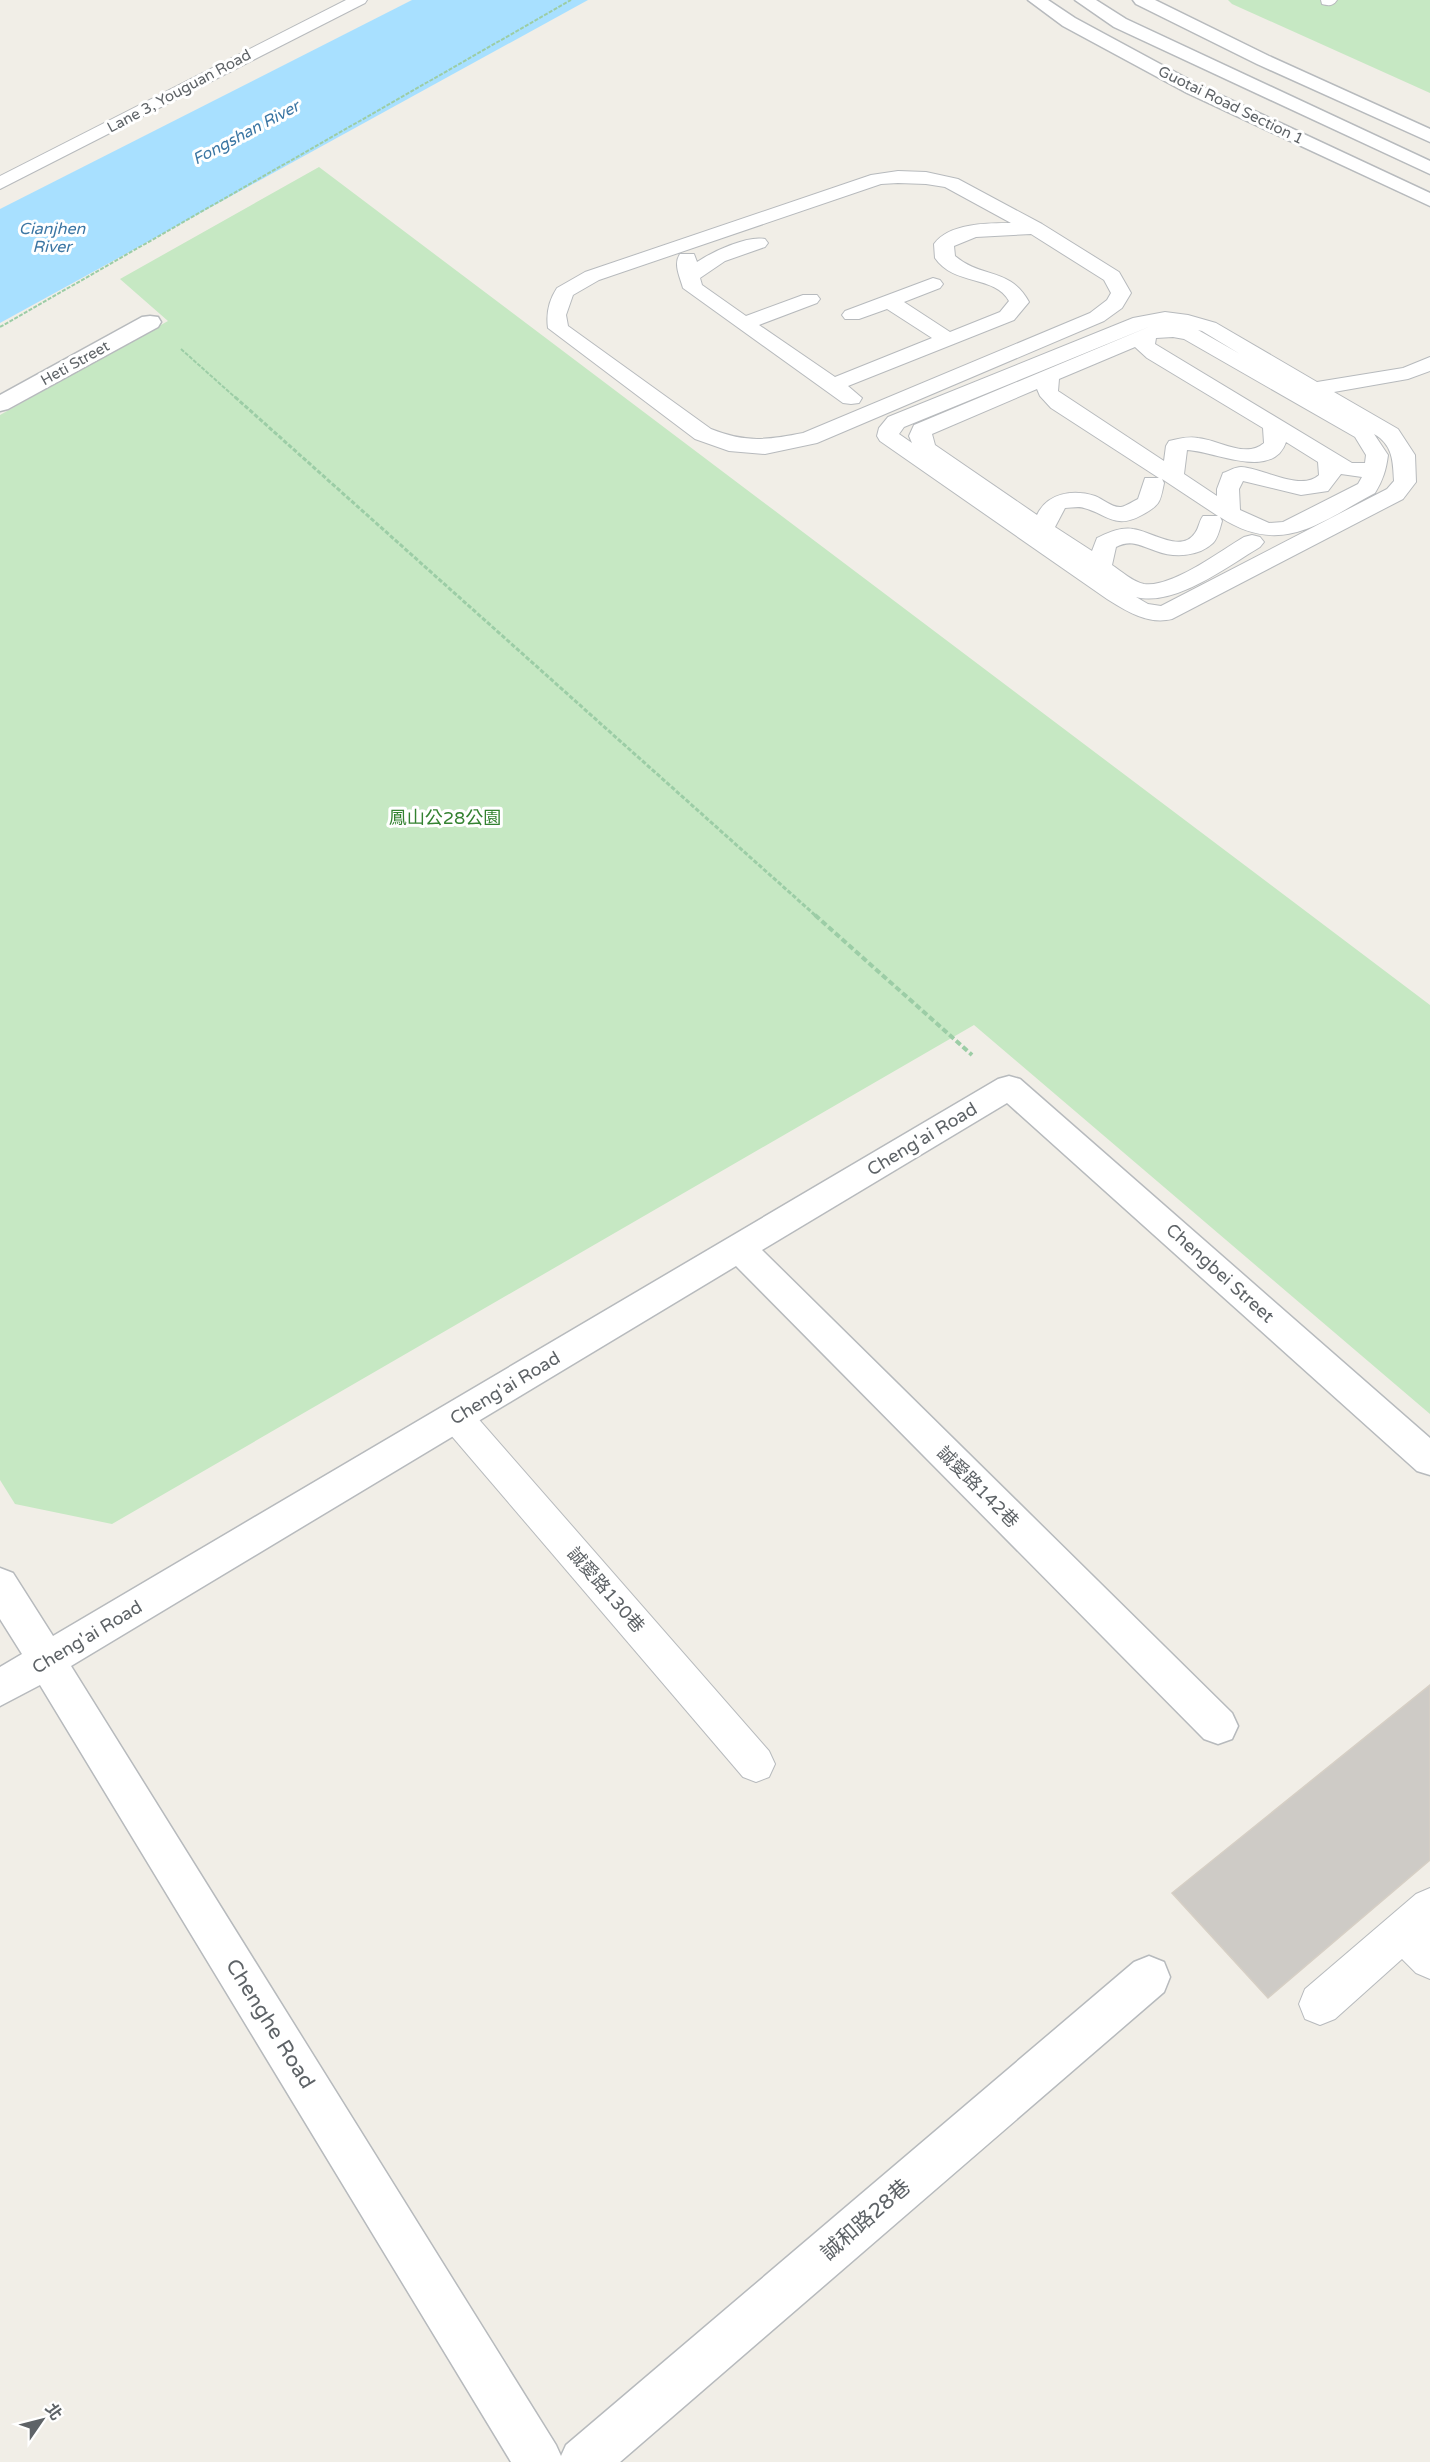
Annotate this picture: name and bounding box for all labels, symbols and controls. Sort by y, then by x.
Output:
street label: Lane 3, Youguan Road [104,45,254,137]
street label: Guotai Road Section 1 [1155,62,1307,148]
water label: Fongshan River [189,96,304,170]
water label: Cianjhen River [19,219,86,257]
street label: Heti Street [37,337,113,389]
park label: 鳳山公28公園 [389,807,501,829]
street label: Cheng'ai Road [863,1098,981,1180]
street label: Chengbei Street [1161,1219,1279,1327]
street label: Cheng'ai Road [446,1347,564,1429]
street label: 誠愛路142巷 [933,1442,1023,1532]
street label: 誠愛路130巷 [563,1543,649,1637]
street label: Cheng'ai Road [28,1596,146,1678]
street label: Chenghe Road [220,1955,320,2093]
street label: 誠和路28巷 [816,2174,916,2266]
north arrow [12,2390,72,2450]
text: 北 [41,2400,66,2424]

